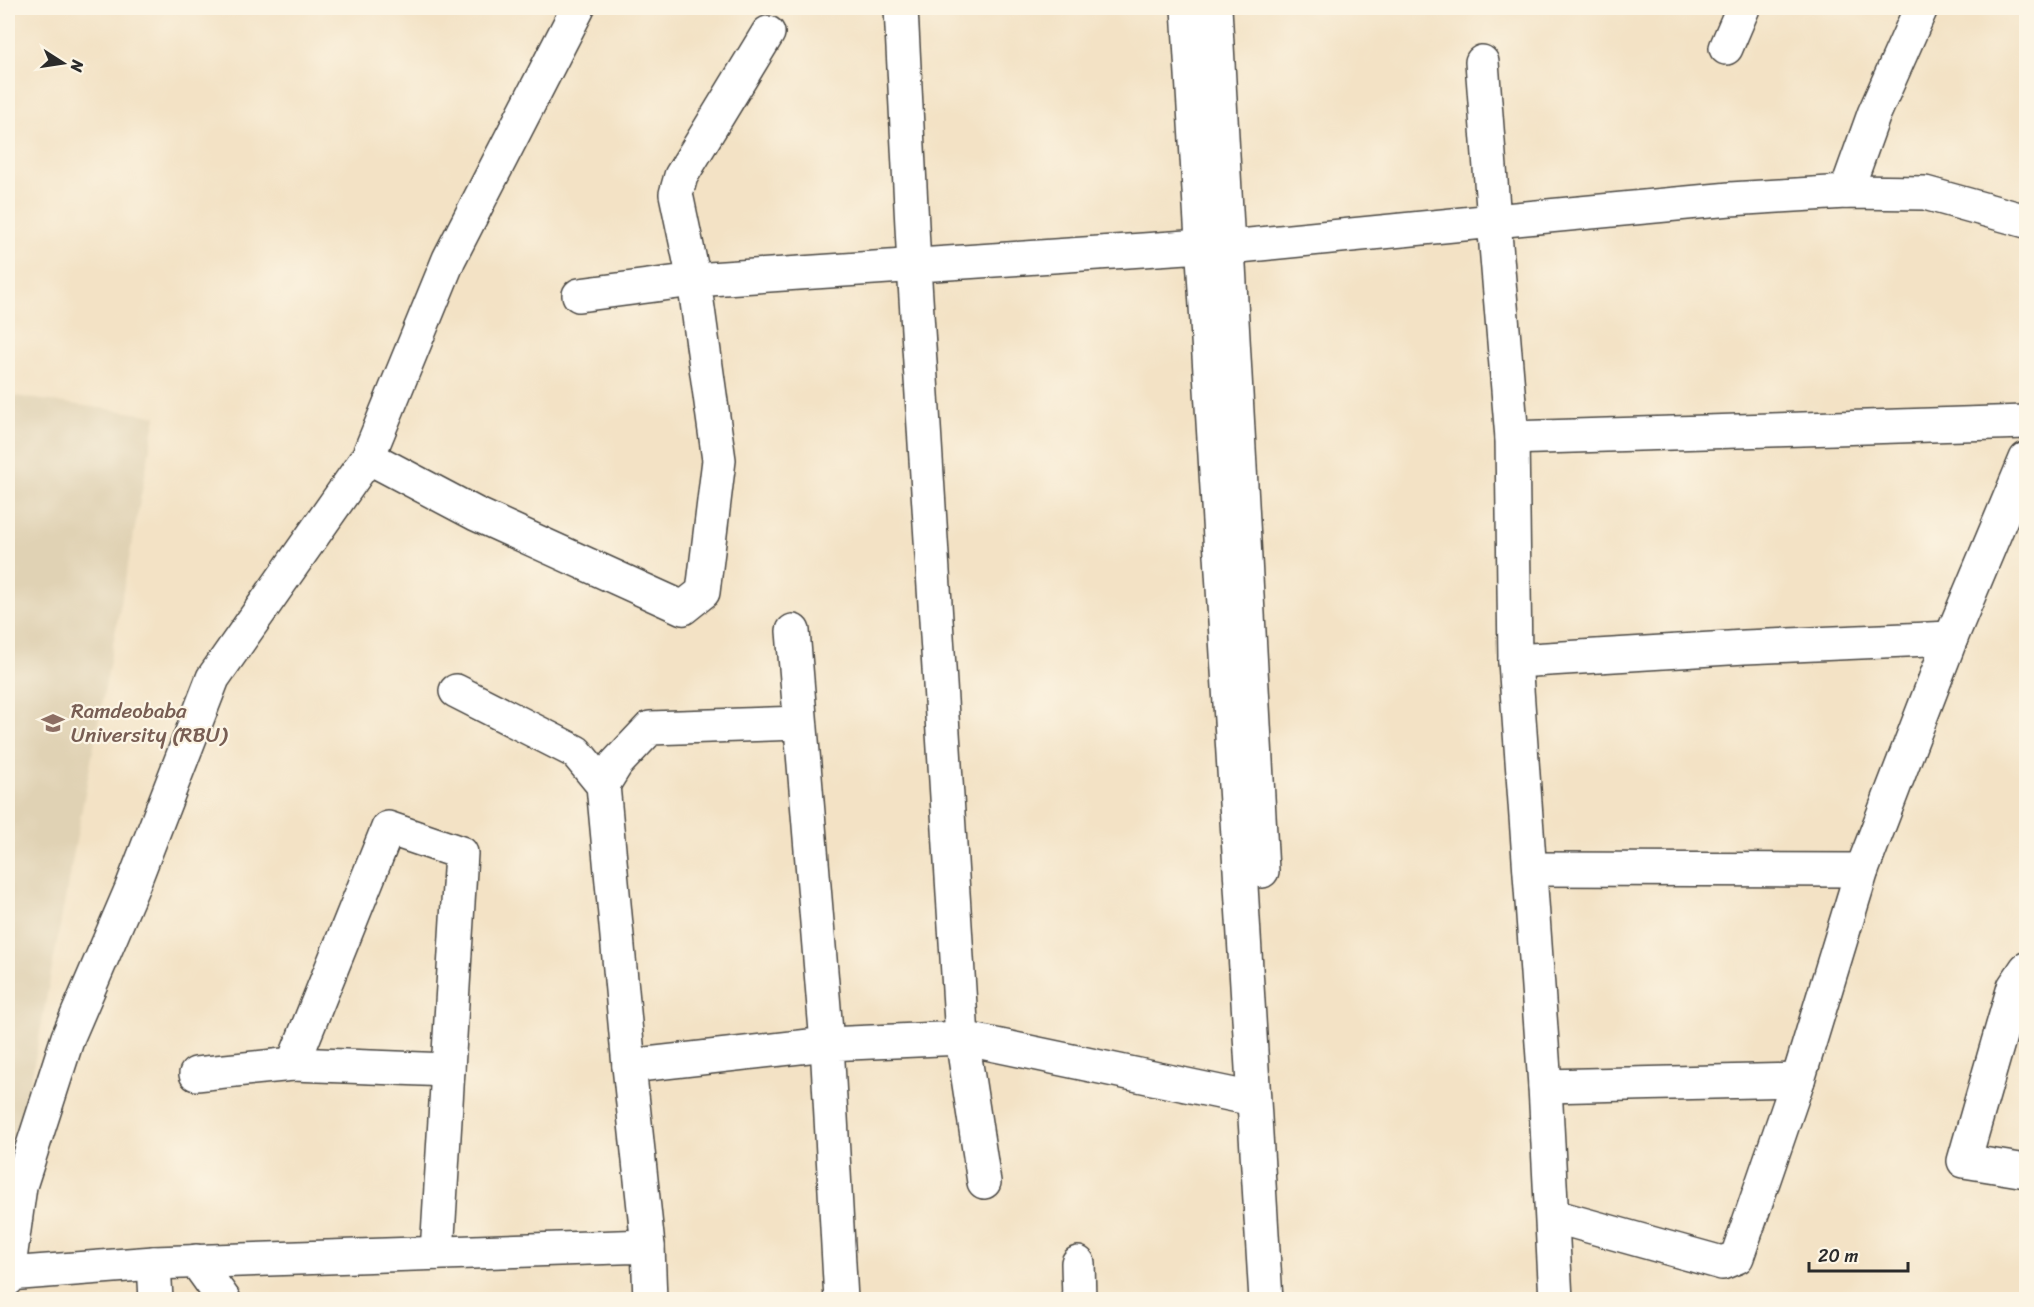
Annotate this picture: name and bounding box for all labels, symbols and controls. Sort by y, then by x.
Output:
north arrow [33,33,93,93]
text: N [62,57,93,75]
place label: Ramdeobaba University (RBU) [71,692,229,754]
school or university icon: Ramdeobaba University (RBU) [40,710,66,736]
scale bar [1809,1235,1908,1273]
text: 20 m [1818,1240,1858,1272]

